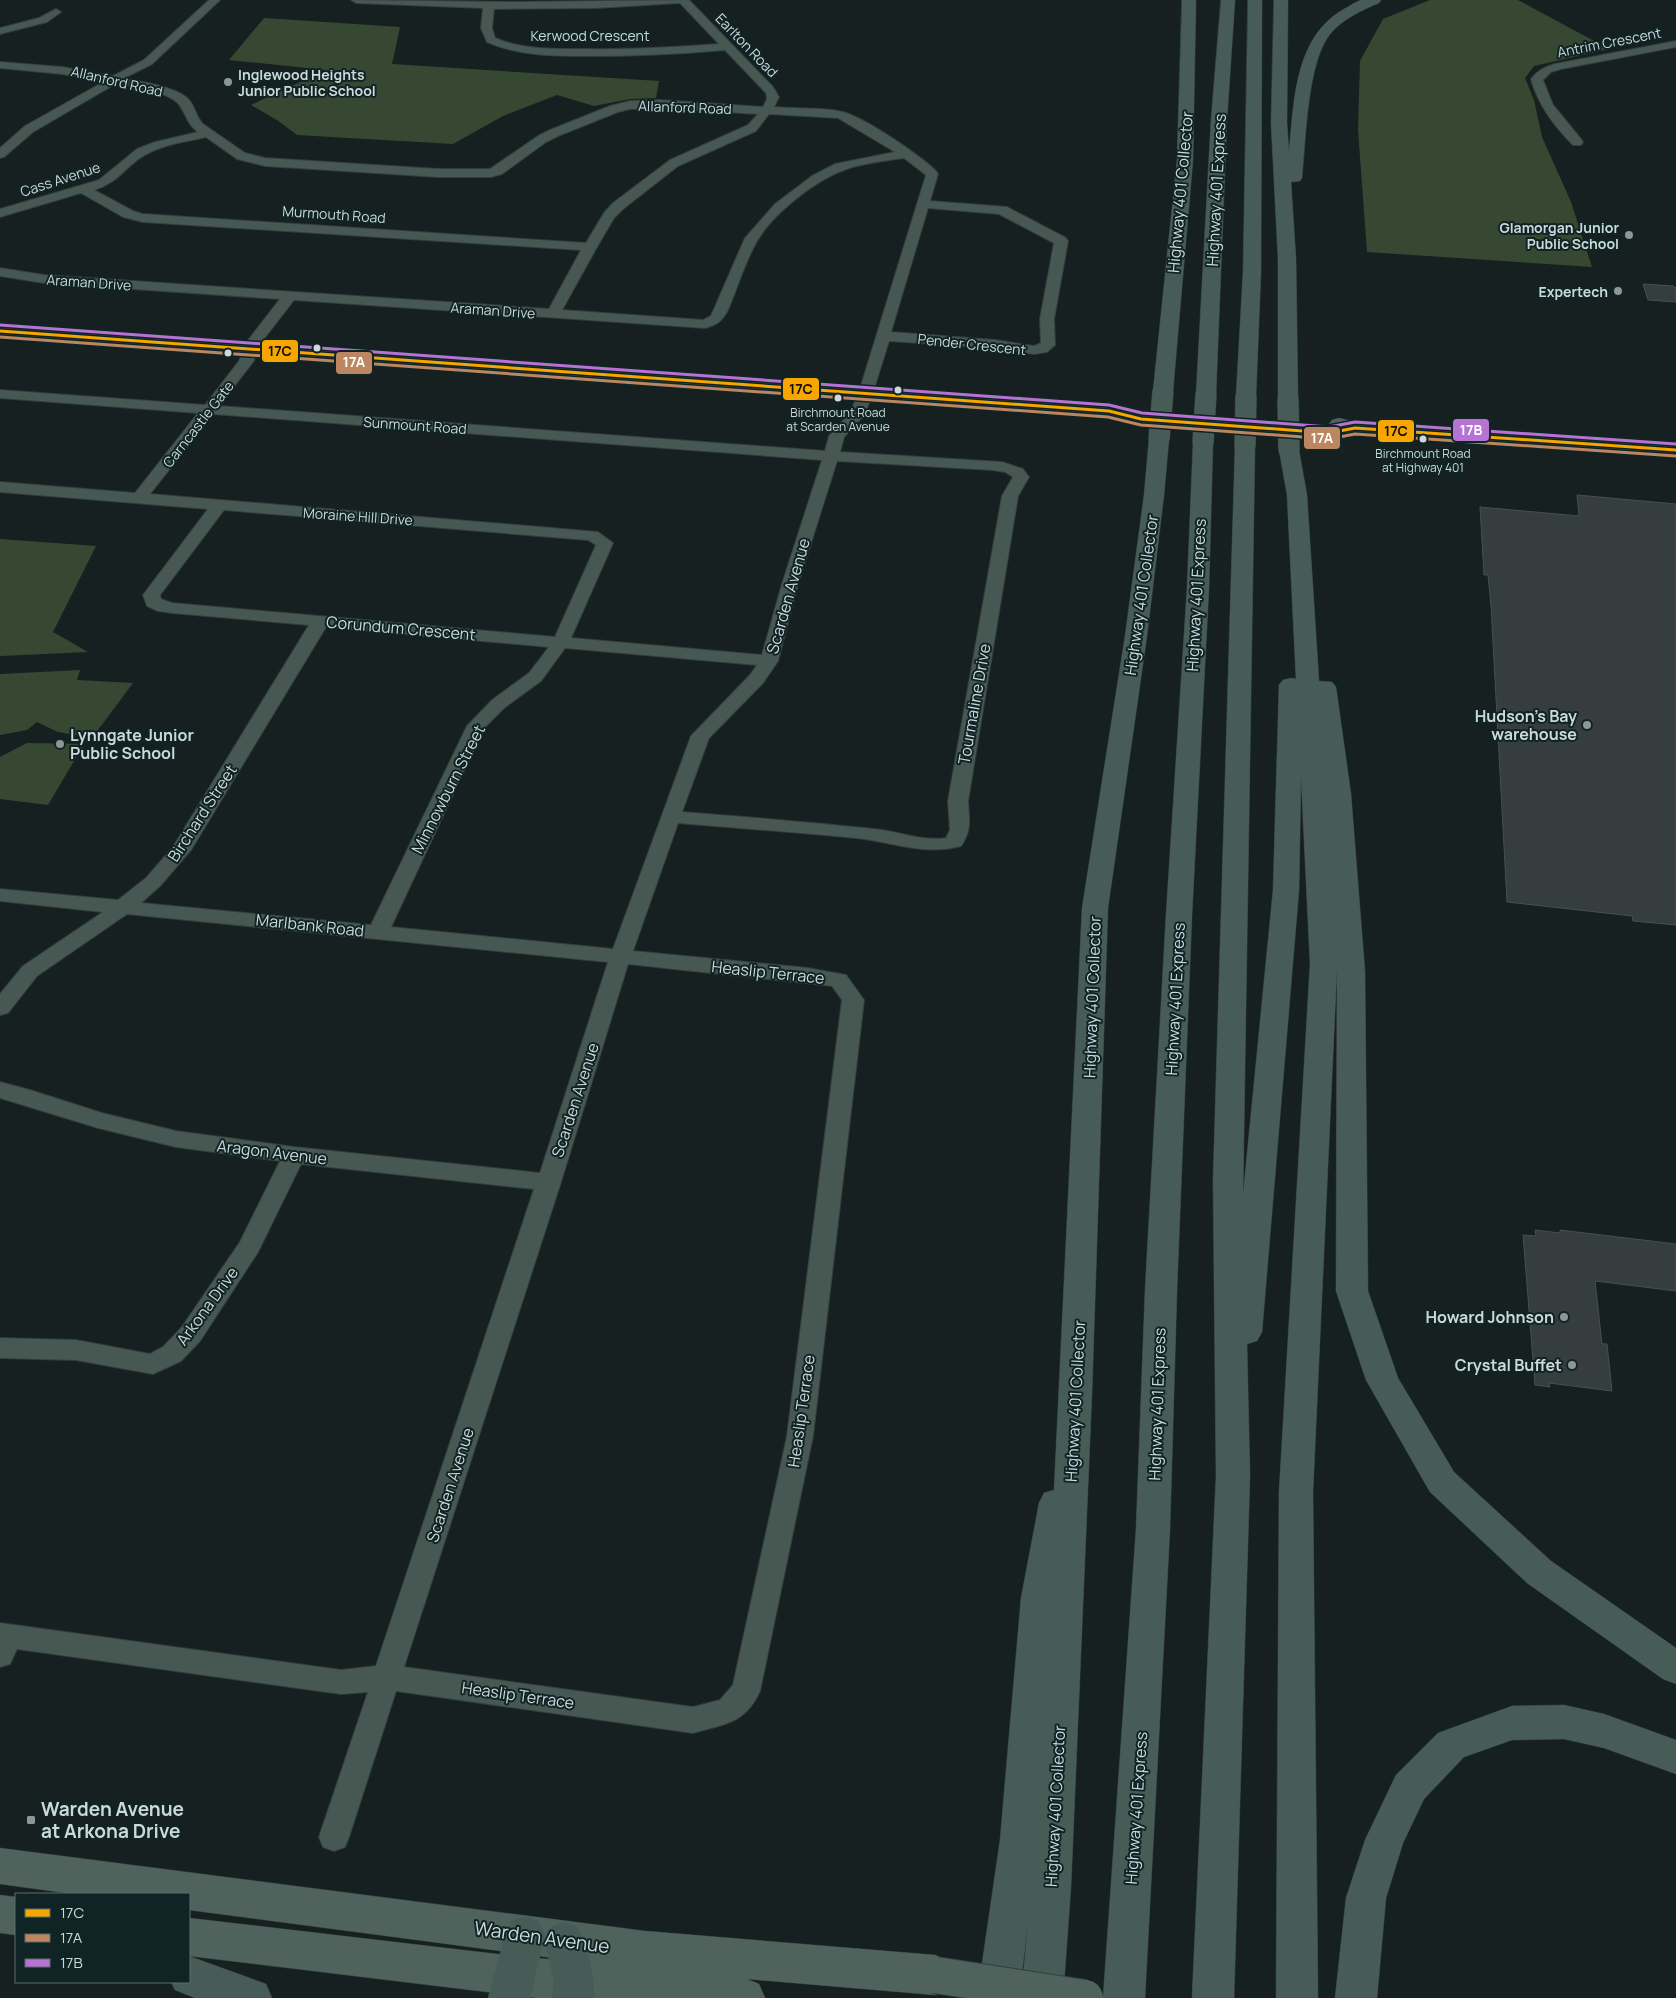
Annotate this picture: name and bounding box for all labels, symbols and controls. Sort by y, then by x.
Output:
street label: Earlton Road [712,9,782,81]
street label: Antrim Crescent [1555,23,1663,61]
street label: Kerwood Crescent [531,26,650,45]
street label: Allanford Road [69,61,165,101]
place label: Inglewood Heights Junior Public School [238,65,376,100]
marker: Inglewood Heights Junior Public School [222,76,234,88]
street label: Allanford Road [638,96,732,118]
street label: Highway 401 Collector [1162,110,1198,274]
street label: Highway 401 Express [1201,113,1231,267]
street label: Cass Avenue [17,157,103,201]
street label: Murmouth Road [282,201,386,227]
place label: Glamorgan Junior Public School [1499,218,1619,253]
marker: Glamorgan Junior Public School [1623,229,1635,241]
street label: Araman Drive [46,270,132,294]
place label: Expertech [1538,282,1608,301]
marker: Expertech [1612,285,1624,297]
street label: Araman Drive [450,298,536,322]
street label: Pender Crescent [917,329,1028,359]
line badge: 17C [261,339,299,363]
text: 17C [268,341,292,360]
unlabelled marker [312,343,322,353]
unlabelled marker [223,348,233,358]
line badge: 17A [335,351,373,375]
text: 17A [343,352,366,371]
street label: Carncastle Gate [158,377,238,471]
line badge: 17C [782,377,820,401]
text: 17C [789,379,813,398]
unlabelled marker [893,385,903,395]
marker: Birchmount Road at Scarden Avenue [833,393,843,403]
place label: Birchmount Road at Scarden Avenue [786,404,890,435]
street label: Sunmount Road [363,412,467,438]
line badge: 17B [1452,418,1490,442]
line badge: 17C [1377,419,1415,443]
text: 17B [1460,420,1482,439]
text: 17C [1384,421,1408,440]
line badge: 17A [1303,426,1341,450]
text: 17A [1311,428,1334,447]
marker: Birchmount Road at Highway 401 [1418,434,1428,444]
place label: Birchmount Road at Highway 401 [1375,445,1471,476]
street label: Moraine Hill Drive [302,503,414,529]
street label: Highway 401 Collector [1119,513,1163,677]
street label: Highway 401 Express [1181,518,1211,672]
street label: Scarden Avenue [761,536,815,656]
street label: Corundum Crescent [325,611,477,645]
street label: Tourmaline Drive [953,642,995,766]
place label: Hudson's Bay warehouse [1475,705,1577,745]
marker: Hudson's Bay warehouse [1581,719,1593,731]
street label: Minnowburn Street [406,721,490,857]
place label: Lynngate Junior Public School [70,724,194,764]
marker: Lynngate Junior Public School [54,738,66,750]
street label: Birchard Street [162,760,242,866]
street label: Marlbank Road [255,908,365,942]
street label: Highway 401 Collector [1078,915,1106,1078]
street label: Highway 401 Express [1160,922,1190,1076]
street label: Heaslip Terrace [711,955,825,989]
street label: Scarden Avenue [546,1040,604,1160]
street label: Aragon Avenue [216,1134,328,1170]
street label: Arkona Drive [171,1262,243,1350]
place label: Howard Johnson [1426,1306,1554,1328]
marker: Howard Johnson [1558,1311,1570,1323]
street label: Highway 401 Collector [1060,1319,1090,1482]
street label: Highway 401 Express [1143,1327,1171,1481]
street label: Heaslip Terrace [782,1353,820,1469]
place label: Crystal Buffet [1455,1354,1562,1376]
marker: Crystal Buffet [1566,1359,1578,1371]
street label: Scarden Avenue [421,1425,479,1545]
street label: Heaslip Terrace [460,1676,576,1714]
street label: Highway 401 Collector [1040,1724,1070,1887]
street label: Highway 401 Express [1120,1731,1152,1885]
place label: Warden Avenue at Arkona Drive [41,1796,184,1844]
marker: Warden Avenue at Arkona Drive [25,1814,37,1826]
legend [15,1893,190,1983]
text: 17C [60,1902,84,1923]
street label: Warden Avenue [473,1915,611,1959]
text: 17A [60,1927,83,1948]
text: 17B [60,1952,83,1973]

